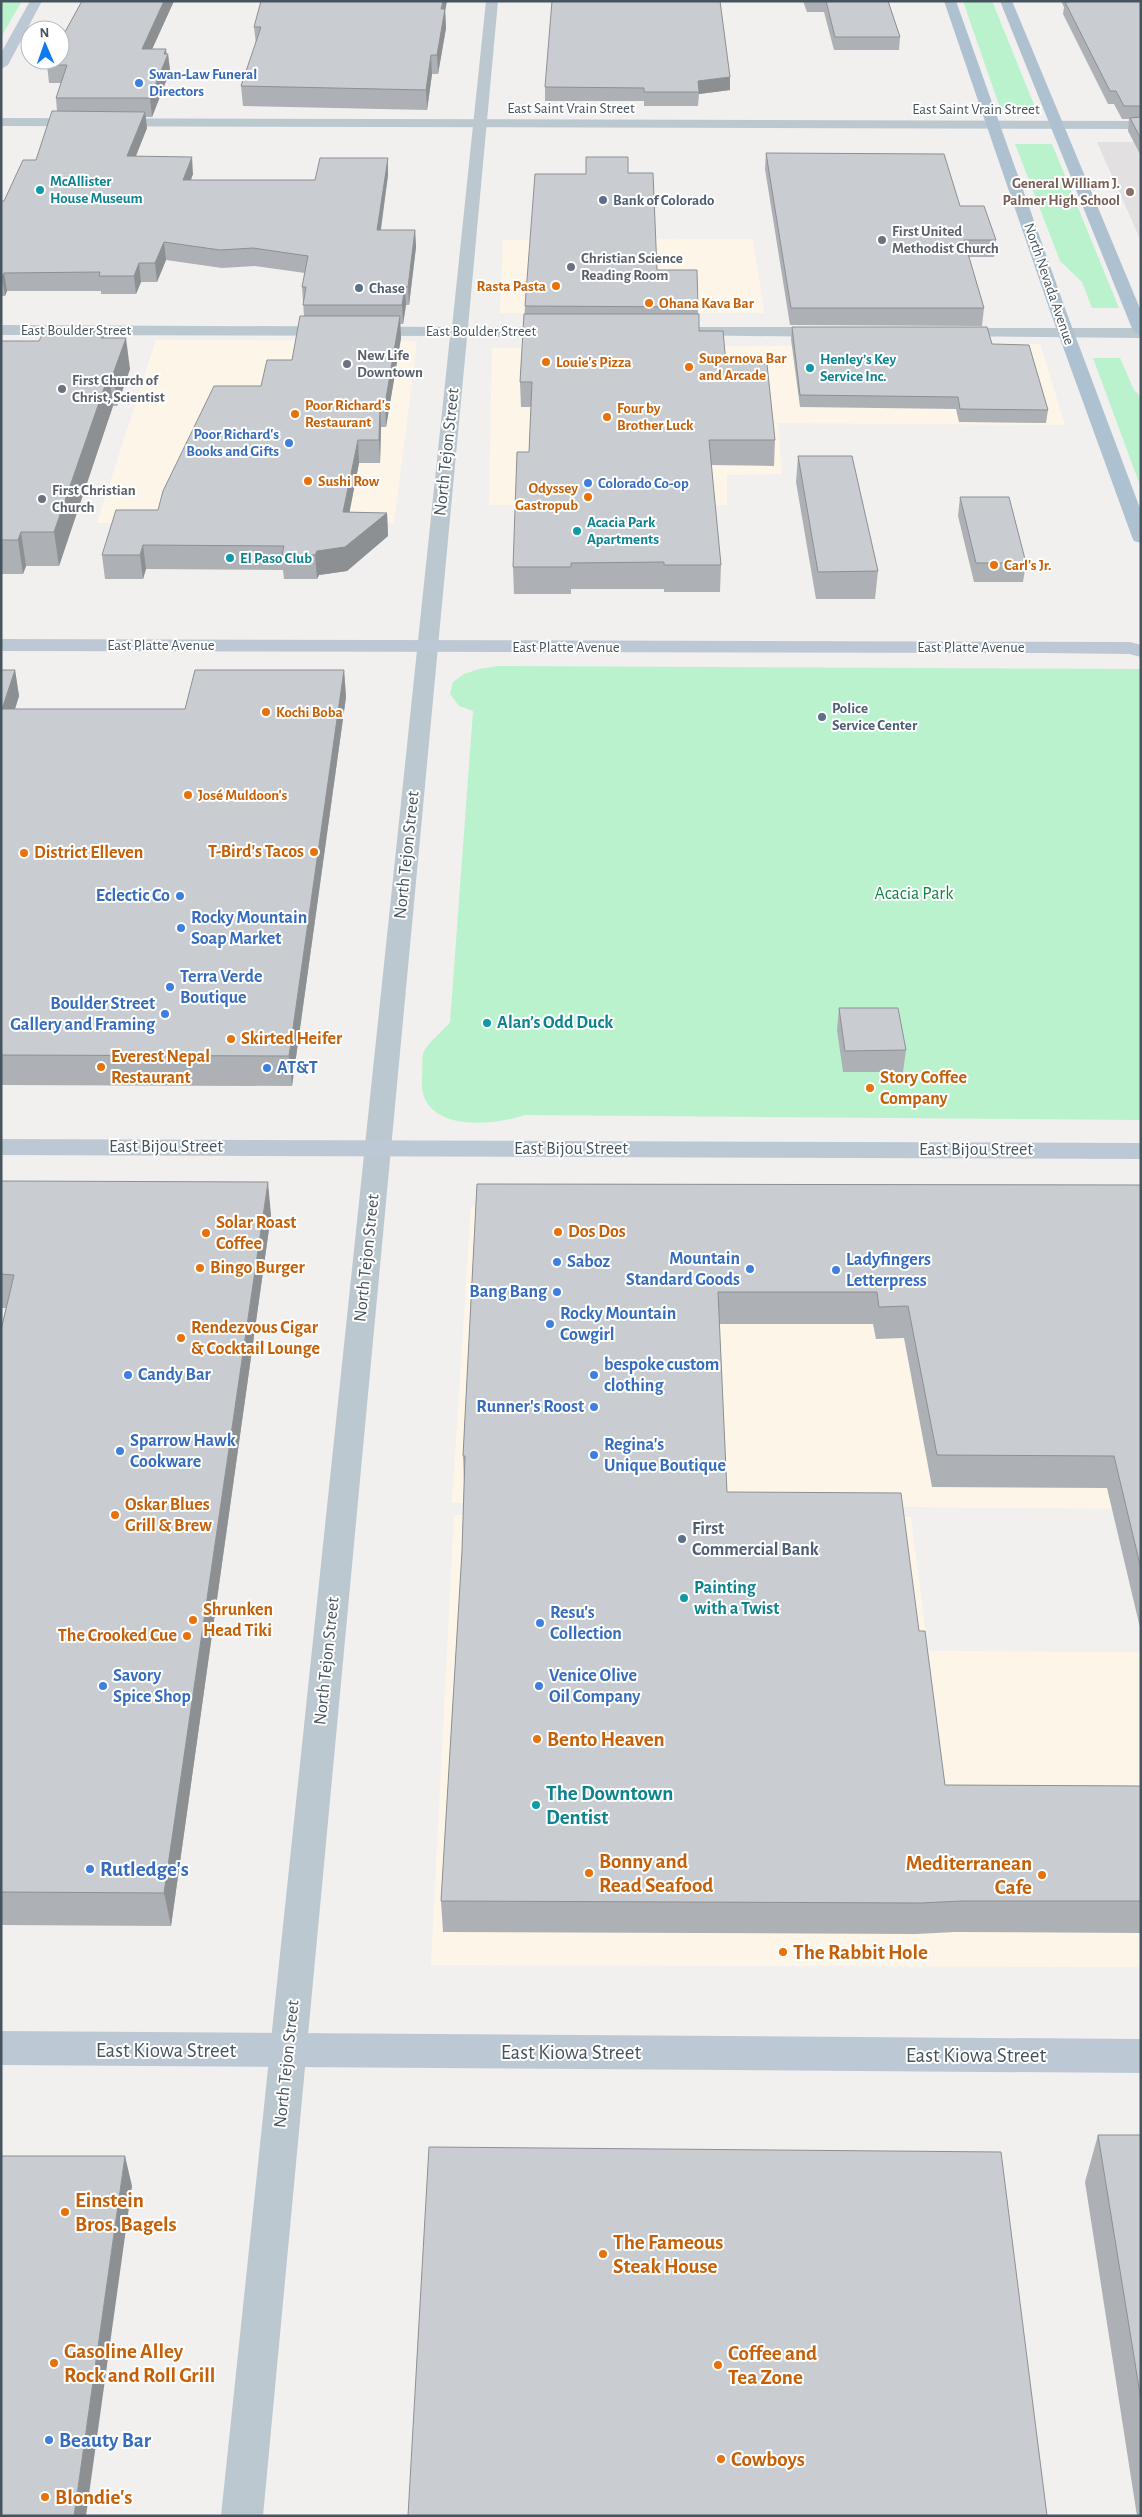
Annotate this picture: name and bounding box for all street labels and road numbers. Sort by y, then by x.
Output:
street label: East Saint Vrain Street [507,101,635,116]
street label: East Saint Vrain Street [912,102,1040,117]
street label: North Nevada Avenue [1021,221,1077,347]
street label: East Boulder Street [21,323,132,338]
street label: East Boulder Street [426,324,537,339]
street label: North Tejon Street [431,387,463,517]
street label: East Platte Avenue [107,638,215,653]
street label: East Platte Avenue [512,640,620,655]
street label: East Platte Avenue [917,640,1025,655]
street label: North Tejon Street [391,790,423,920]
street label: East Bijou Street [109,1138,223,1156]
street label: East Bijou Street [514,1140,628,1158]
street label: East Bijou Street [919,1141,1033,1159]
street label: North Tejon Street [351,1193,383,1323]
street label: North Tejon Street [311,1596,343,1726]
street label: North Tejon Street [271,1999,303,2129]
street label: East Kiowa Street [96,2040,236,2061]
street label: East Kiowa Street [501,2042,641,2063]
street label: East Kiowa Street [906,2045,1046,2066]

